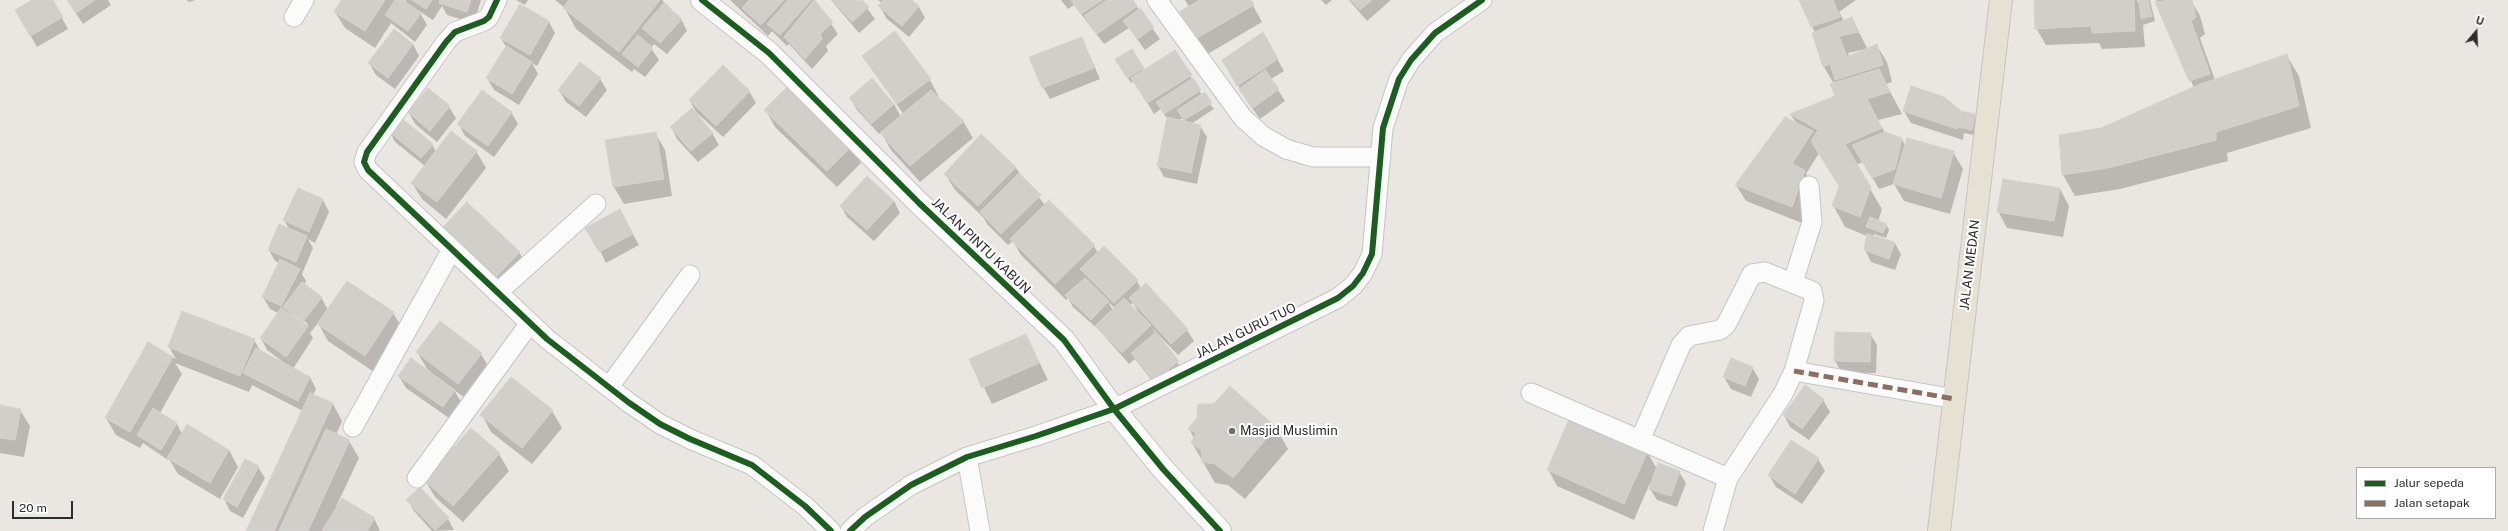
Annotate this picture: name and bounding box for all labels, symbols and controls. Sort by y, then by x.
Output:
north arrow [2456,12,2496,52]
text: U [2474,14,2486,28]
street label: JALAN PINTU KABUN [928,195,1034,297]
street label: JALAN MEDAN [1957,219,1983,311]
street label: JALAN GURU TUO [1193,300,1299,362]
place label: Masjid Muslimin [1240,423,1338,439]
marker: Masjid Muslimin [1227,426,1237,436]
legend [2356,467,2496,519]
text: Jalur sepeda [2394,476,2464,490]
scale bar [14,493,75,519]
text: Jalan setapak [2394,496,2470,510]
text: 20 m [19,501,47,515]

